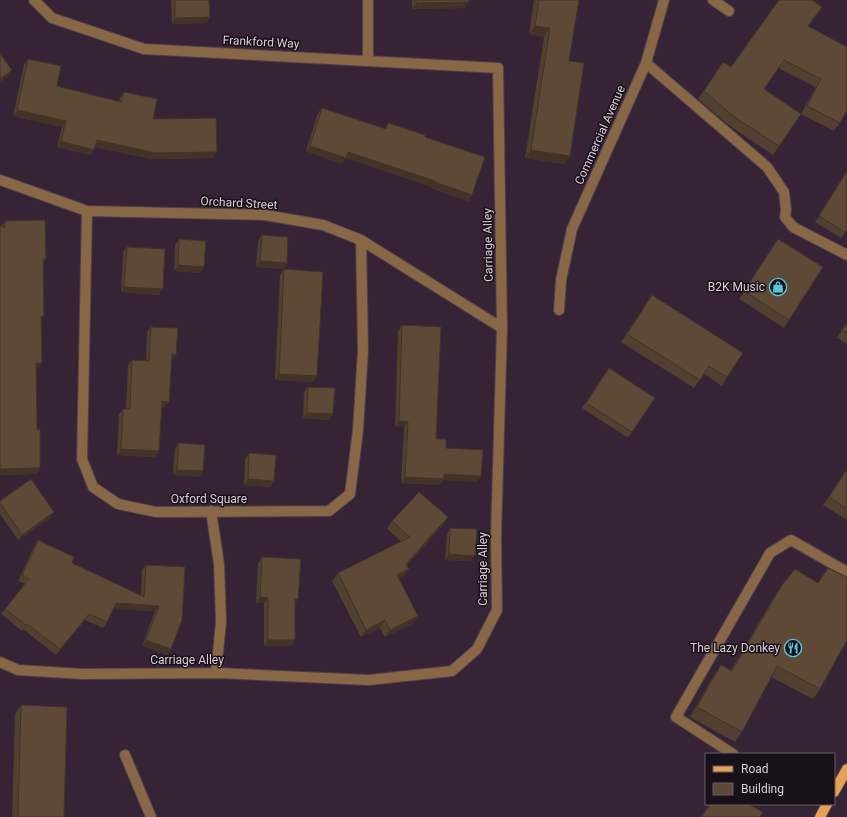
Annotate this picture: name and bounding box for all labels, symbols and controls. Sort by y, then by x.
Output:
street label: Frankford Way [222,33,300,51]
street label: Commercial Avenue [572,83,628,187]
street label: Orchard Street [200,194,278,212]
street label: Carriage Alley [480,208,496,282]
shop icon: B2K Music [768,277,788,297]
place label: B2K Music [708,280,765,294]
street label: Oxford Square [171,492,247,506]
street label: Carriage Alley [476,532,490,606]
restaurant icon: The Lazy Donkey [783,638,803,658]
place label: The Lazy Donkey [690,641,780,655]
street label: Carriage Alley [150,653,224,667]
legend [705,753,835,805]
text: Road [741,762,769,776]
text: Building [741,782,784,796]

